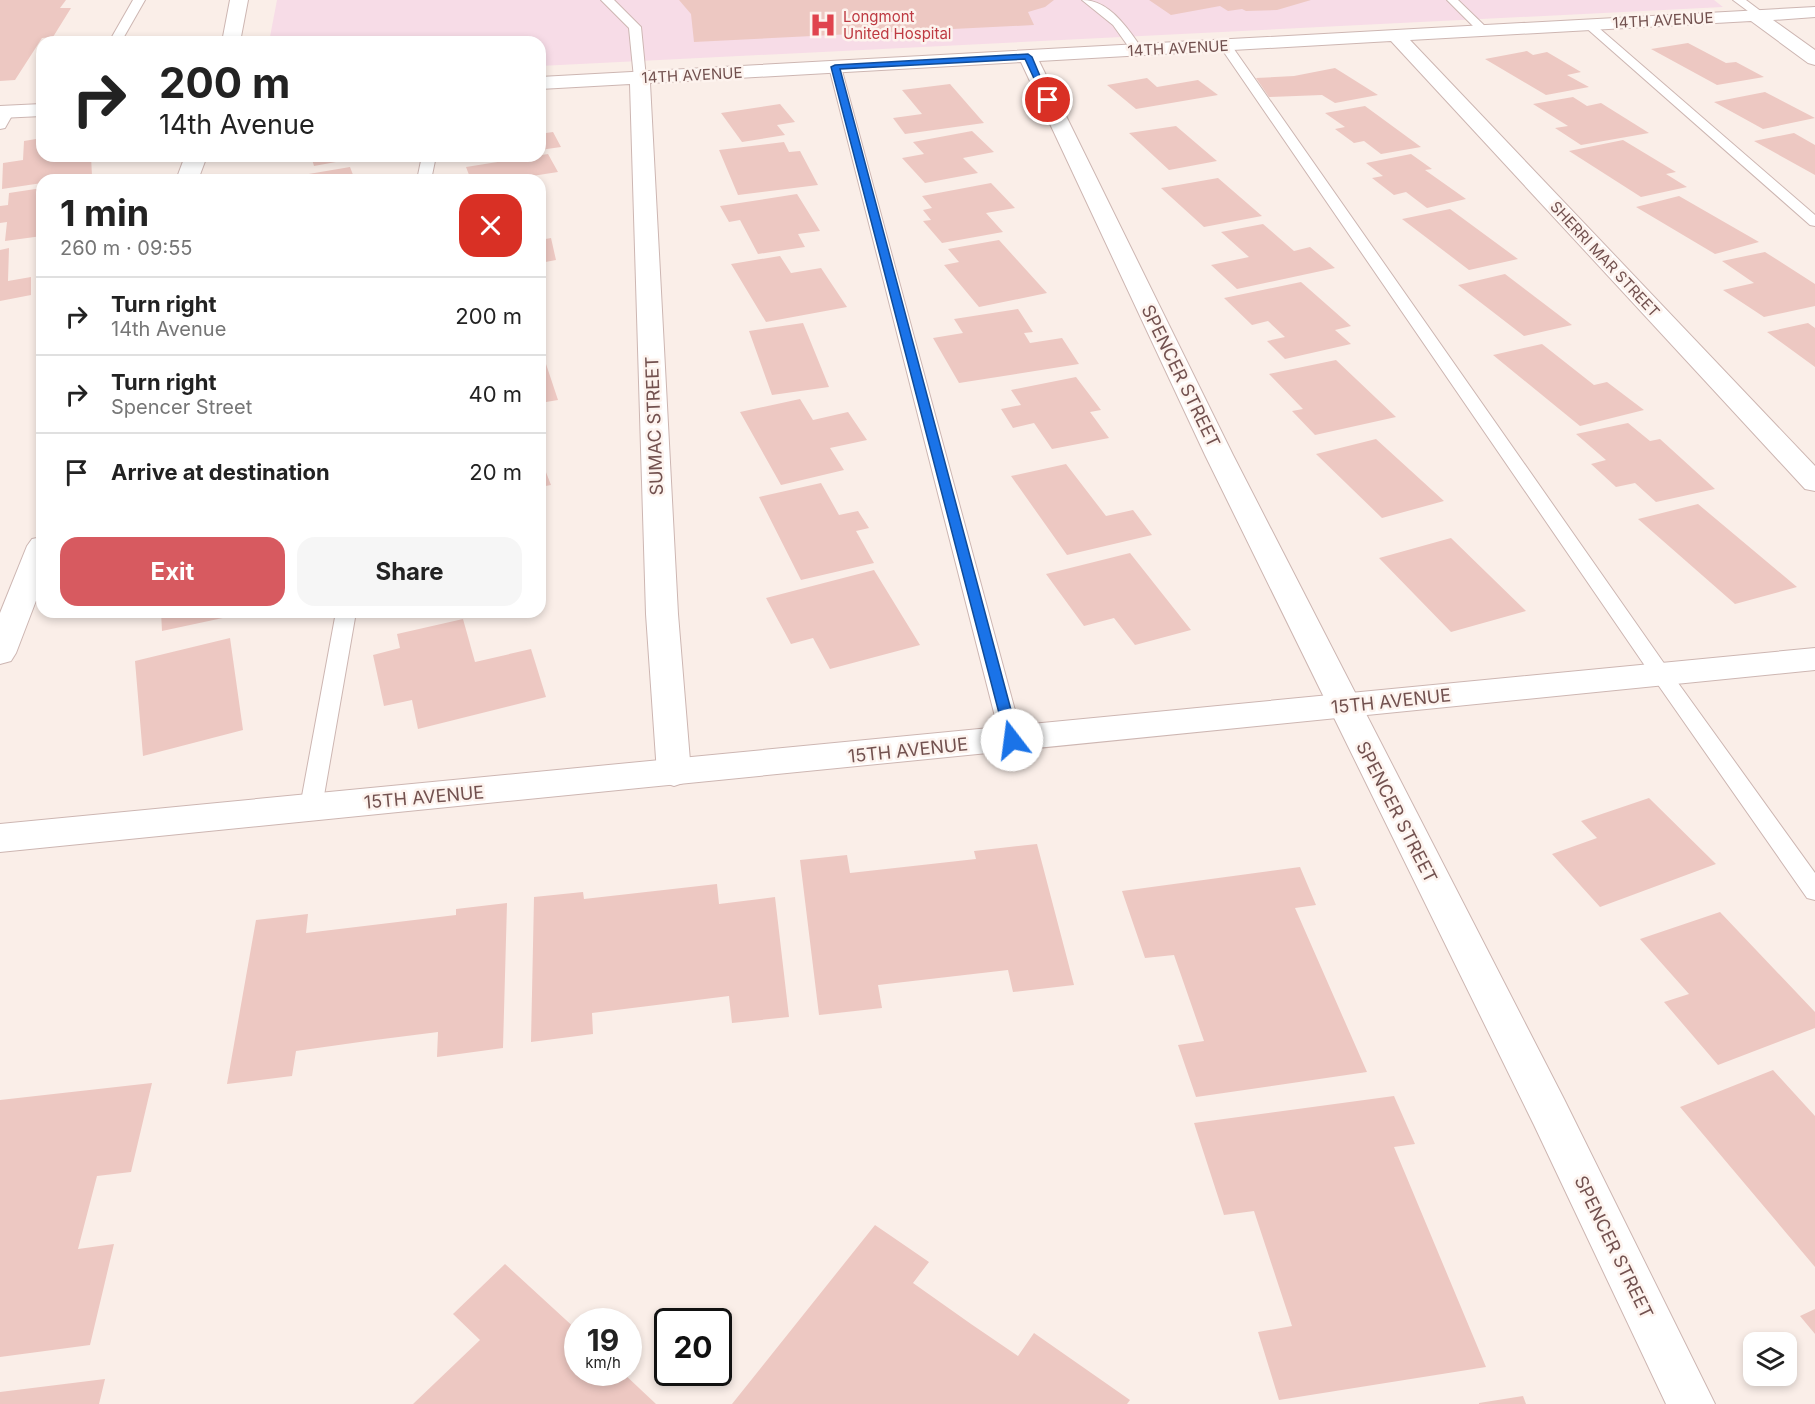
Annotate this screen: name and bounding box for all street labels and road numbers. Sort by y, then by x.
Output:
street label: 14TH AVENUE [1612,8,1714,32]
street label: 14TH AVENUE [1127,36,1229,60]
street label: 14TH AVENUE [641,63,743,87]
street label: SHERRI MAR STREET [1546,197,1664,321]
street label: SPENCER STREET [1137,301,1225,451]
street label: SUMAC STREET [641,356,667,496]
street label: 15TH AVENUE [1330,684,1452,718]
street label: 15TH AVENUE [847,733,969,767]
street label: SPENCER STREET [1352,738,1442,886]
street label: 15TH AVENUE [363,781,485,813]
street label: SPENCER STREET [1570,1172,1658,1322]

